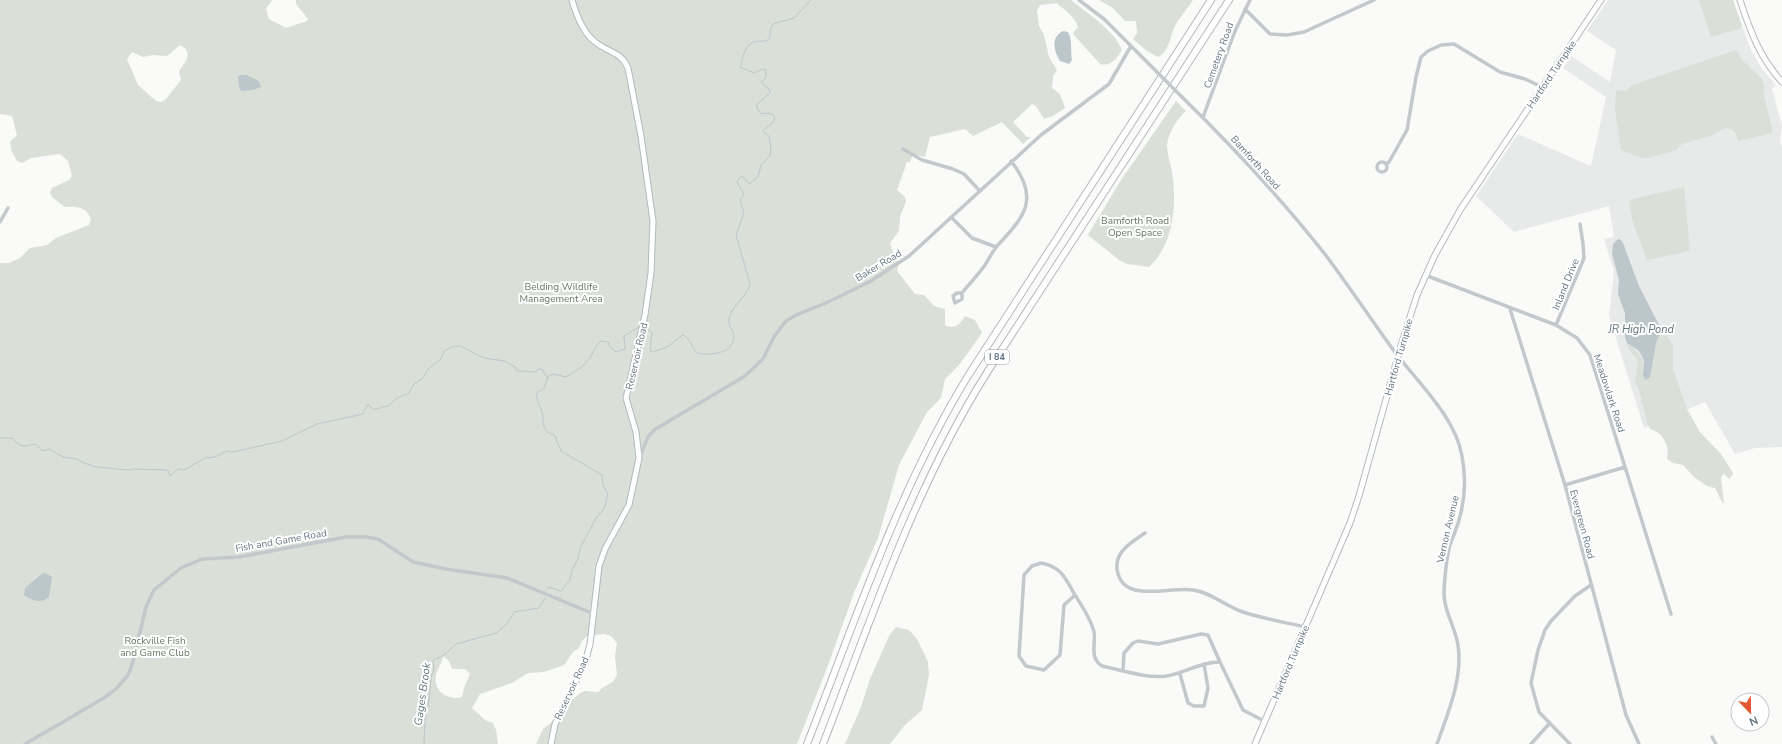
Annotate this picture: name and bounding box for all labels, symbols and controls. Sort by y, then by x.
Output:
street label: Cemetery Road [1201,20,1237,90]
street label: Hartford Turnpike [1524,38,1580,111]
street label: Bamforth Road [1227,133,1283,193]
park label: Bamforth Road Open Space [1101,214,1169,240]
street label: Baker Road [853,246,904,285]
street label: Inland Drive [1549,257,1583,312]
park label: Belding Wildlife Management Area [519,280,603,306]
street label: Hartford Turnpike [1381,317,1417,397]
street label: Reservoir Road [622,321,652,391]
water label: JR High Pond [1607,322,1674,337]
road number: I 84 [985,350,1009,364]
street label: Meadowlark Road [1590,352,1628,434]
street label: Evergreen Road [1566,488,1598,561]
street label: Vernon Avenue [1433,494,1463,565]
street label: Fish and Game Road [234,526,328,556]
street label: Hartford Turnpike [1269,623,1313,702]
park label: Rockville Fish and Game Club [120,634,190,660]
street label: Reservoir Road [551,654,593,722]
water label: Gages Brook [411,661,434,726]
north arrow [1730,692,1770,732]
text: N [1747,712,1760,729]

